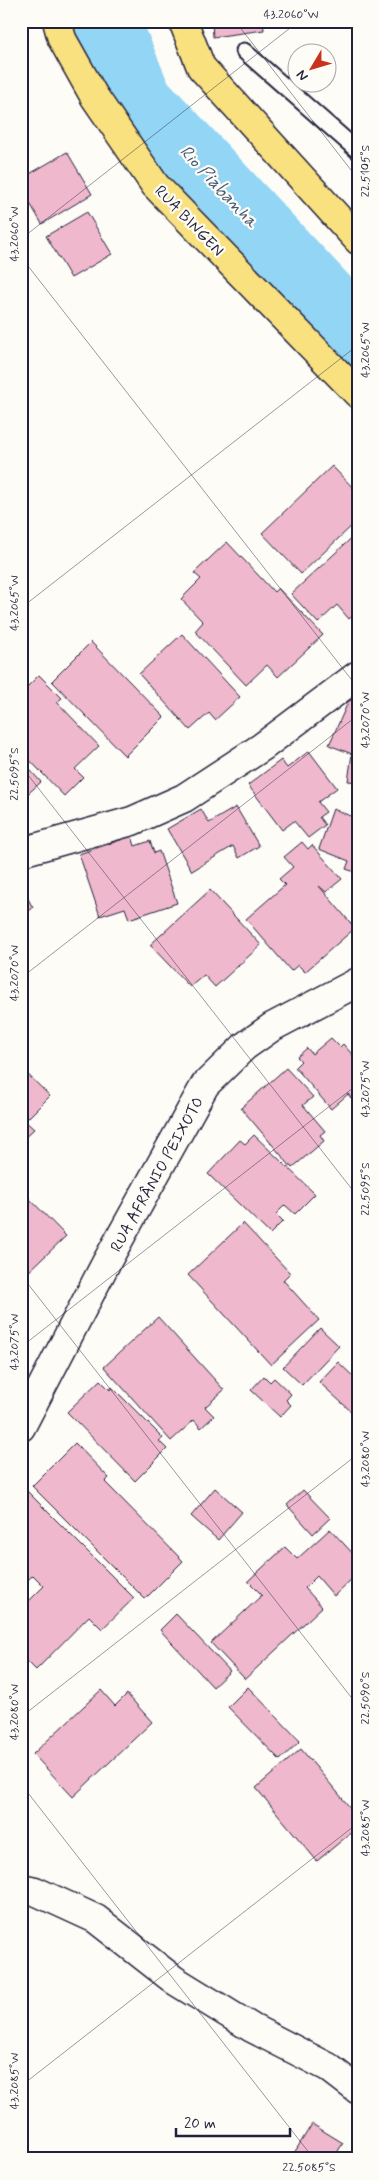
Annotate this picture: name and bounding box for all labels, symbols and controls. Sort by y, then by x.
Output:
text: 43.2060°W [264,7,319,23]
north arrow [286,42,336,92]
text: N [293,66,313,85]
water label: Rio Piabanha [174,140,264,234]
text: 22.5105°S [358,144,374,197]
street label: RUA BINGEN [150,181,228,261]
text: 43.2060°W [7,206,23,261]
text: 43.2065°W [358,322,374,378]
text: 43.2065°W [7,575,23,631]
text: 43.2070°W [358,692,374,748]
text: 22.5095°S [7,747,23,801]
text: 43.2070°W [7,945,23,1001]
text: 43.2075°W [358,1061,374,1117]
street label: RUA AFRÂNIO PEIXOTO [106,1093,209,1256]
text: 22.5095°S [358,1162,374,1216]
text: 43.2075°W [7,1314,23,1370]
text: 43.2080°W [358,1431,374,1487]
text: 22.5090°S [358,1671,374,1724]
text: 43.2080°W [7,1684,23,1740]
text: 43.2085°W [358,1800,374,1856]
text: 43.2085°W [7,2053,23,2109]
scale bar [176,2105,290,2137]
text: 20 m [184,2114,216,2134]
text: 22.5085°S [282,2160,336,2176]

